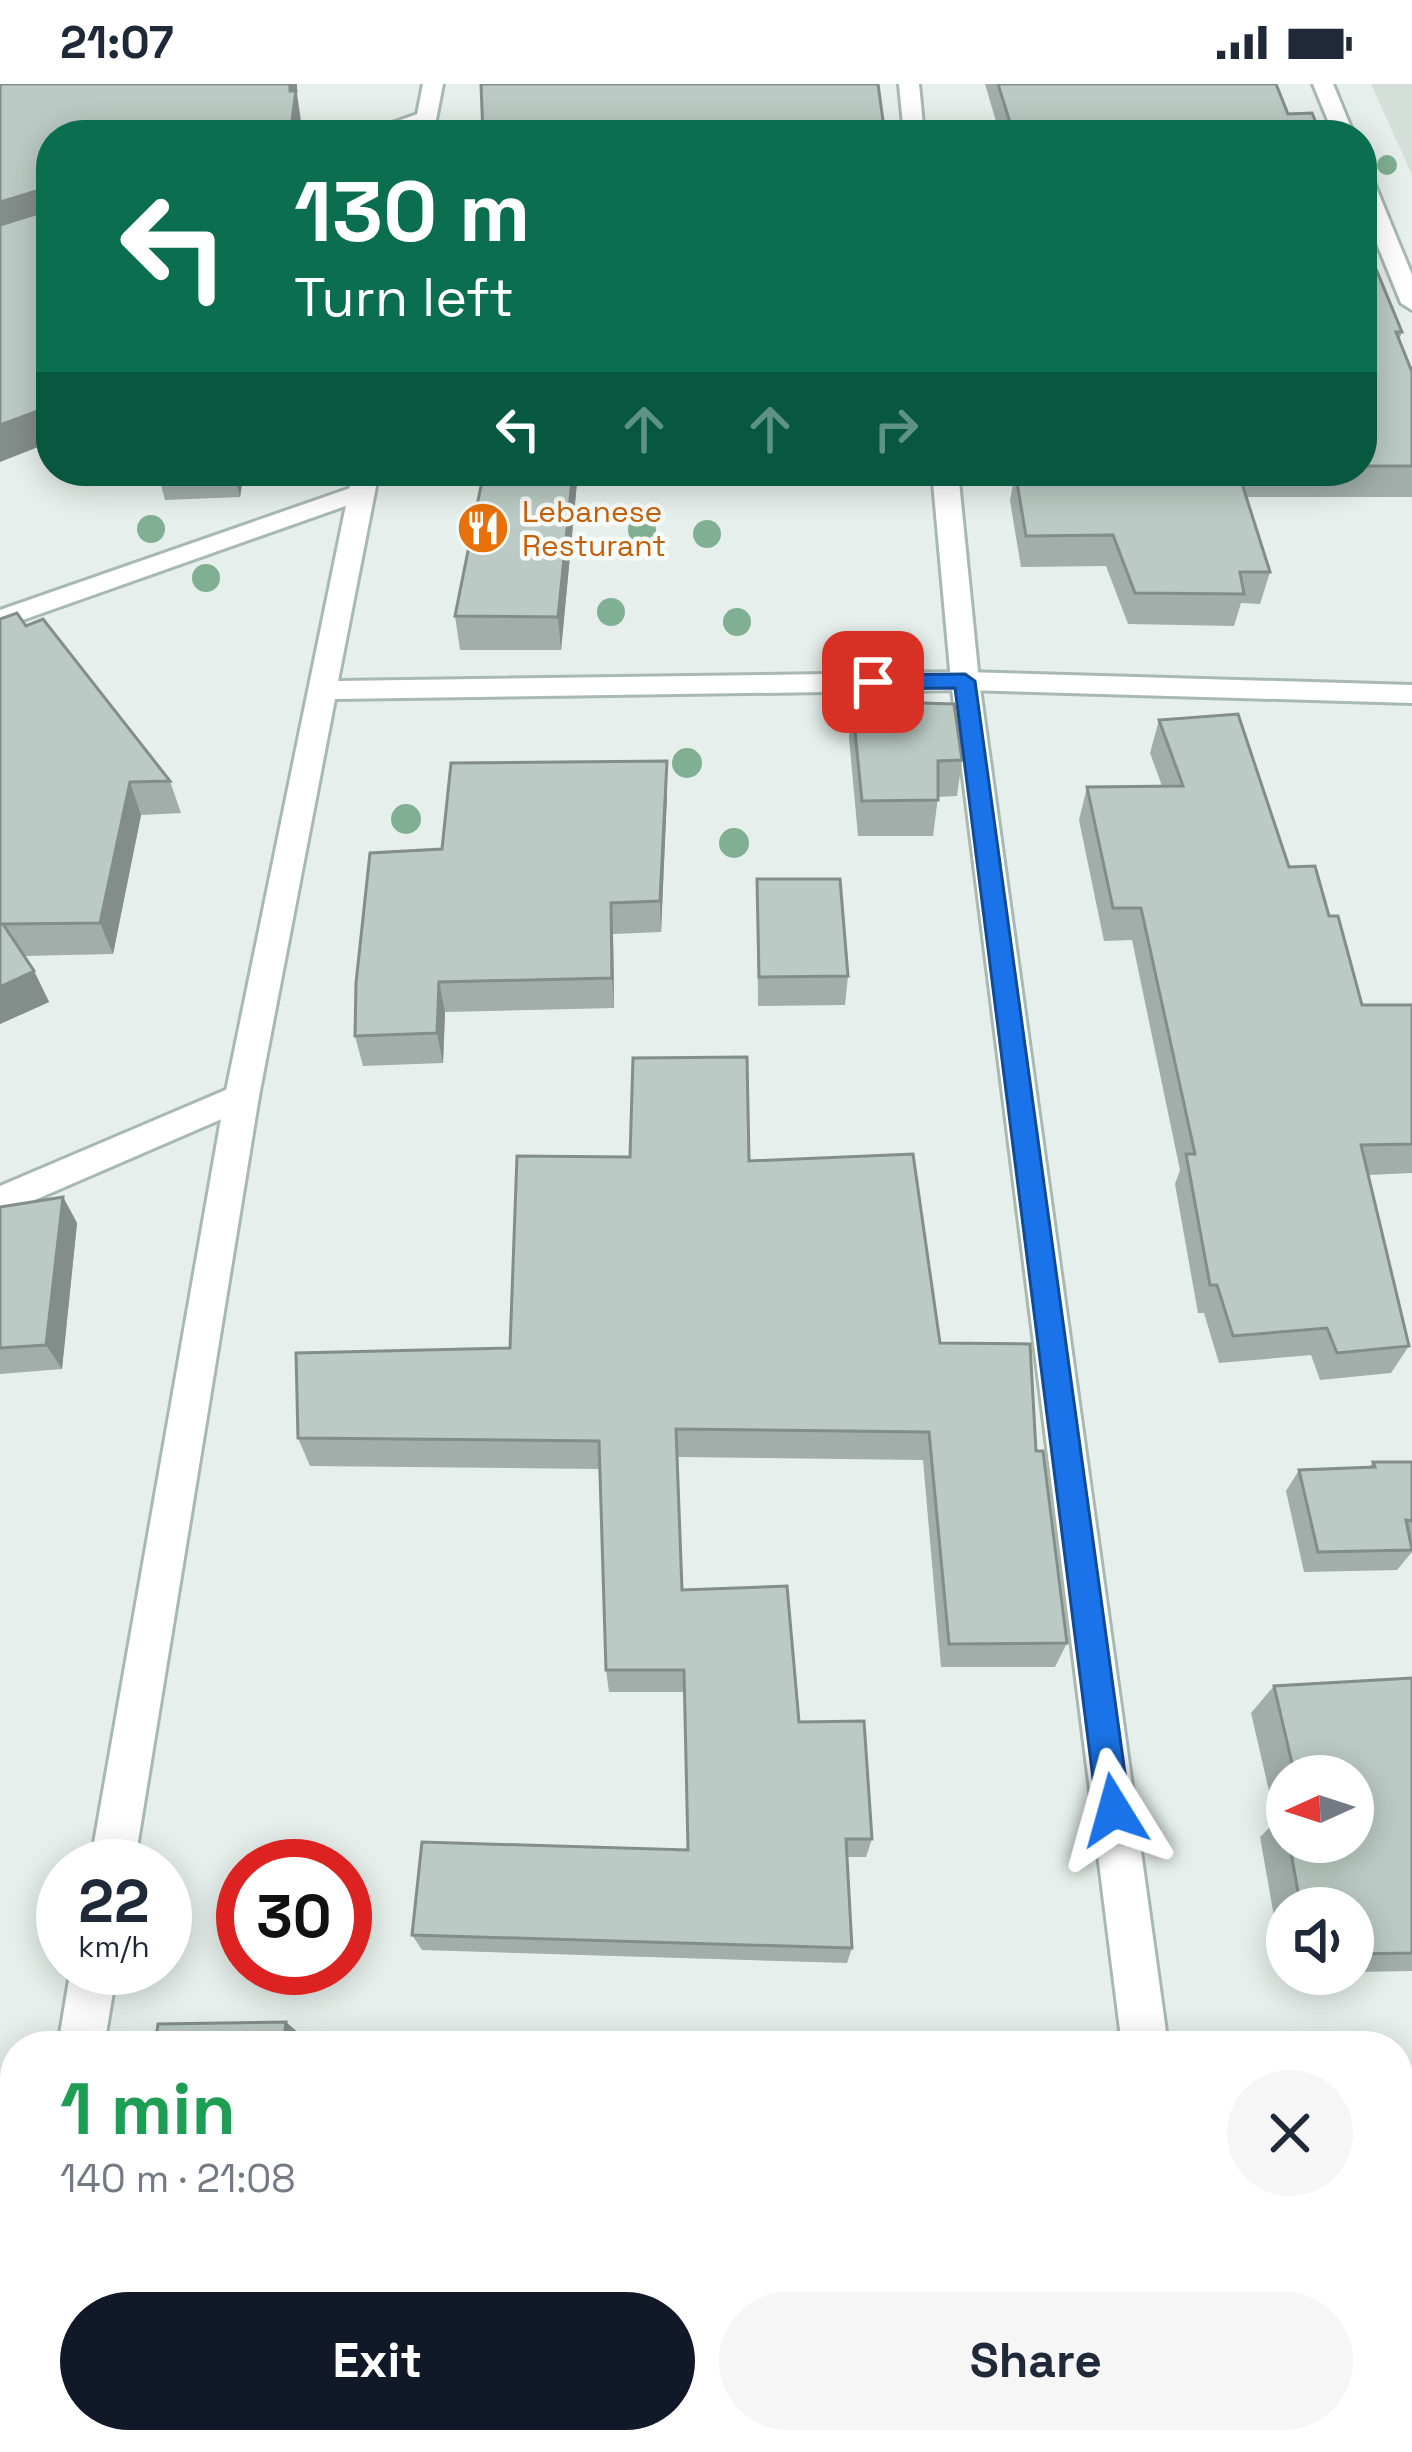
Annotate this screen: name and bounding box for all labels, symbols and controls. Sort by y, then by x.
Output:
text: 21:07 [60,14,174,71]
text: 130 m [294,158,531,266]
icon: left [96,168,252,324]
text: Turn left [294,263,514,332]
icon: left [485,396,551,462]
icon: ahead [611,396,677,462]
icon: ahead [737,396,803,462]
icon: right [863,396,929,462]
place label: Lebanese Resturant [522,492,666,565]
restaurant icon: Lebanese Resturant [455,500,511,556]
pin [822,631,924,733]
icon: arrive [840,649,906,715]
position arrow [1051,1747,1177,1873]
north arrow [1266,1755,1374,1863]
map controls [1266,1755,1374,1995]
speed limit sign: 30 [216,1839,372,1995]
text: 22 [78,1863,150,1940]
button: sound [1266,1887,1374,1995]
text: km/h [78,1927,150,1966]
text: 1 min [60,2063,236,2155]
button: close [1227,2070,1353,2196]
text: 140 m · 21:08 [60,2154,296,2203]
button: Exit [60,2292,695,2430]
button: Share [719,2292,1353,2430]

